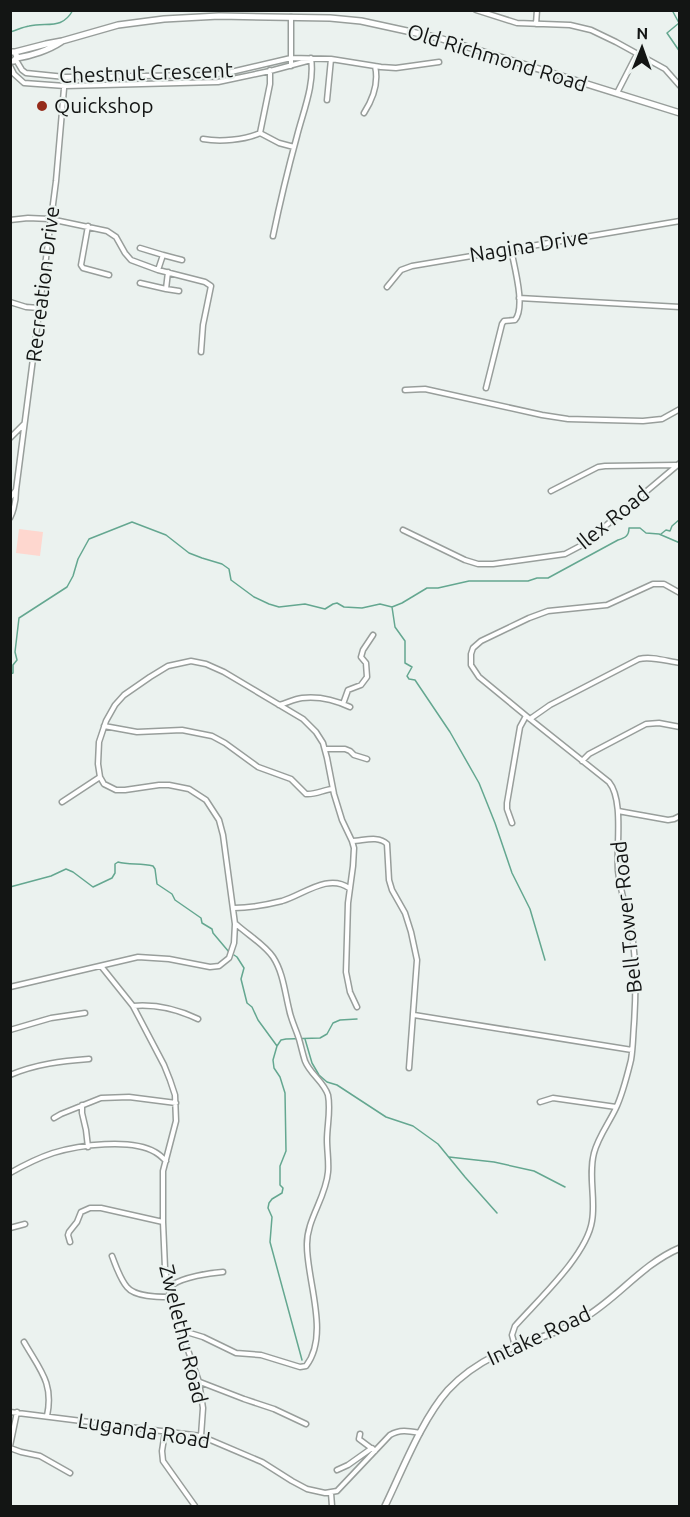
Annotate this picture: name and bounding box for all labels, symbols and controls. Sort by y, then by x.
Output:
street label: Old Richmond Road [404,18,590,96]
north arrow [612,18,672,78]
text: N [636,24,648,42]
street label: Chestnut Crescent [59,57,233,87]
place label: Quickshop [54,93,153,117]
marker: Quickshop [35,99,49,113]
street label: Recreation Drive [21,205,63,363]
street label: Nagina Drive [468,224,590,266]
street label: Ilex Road [571,481,653,554]
street label: Bell Tower Road [606,840,646,994]
street label: Zwelethu Road [155,1262,213,1406]
street label: Intake Road [483,1301,594,1370]
street label: Luganda Road [76,1408,212,1452]

